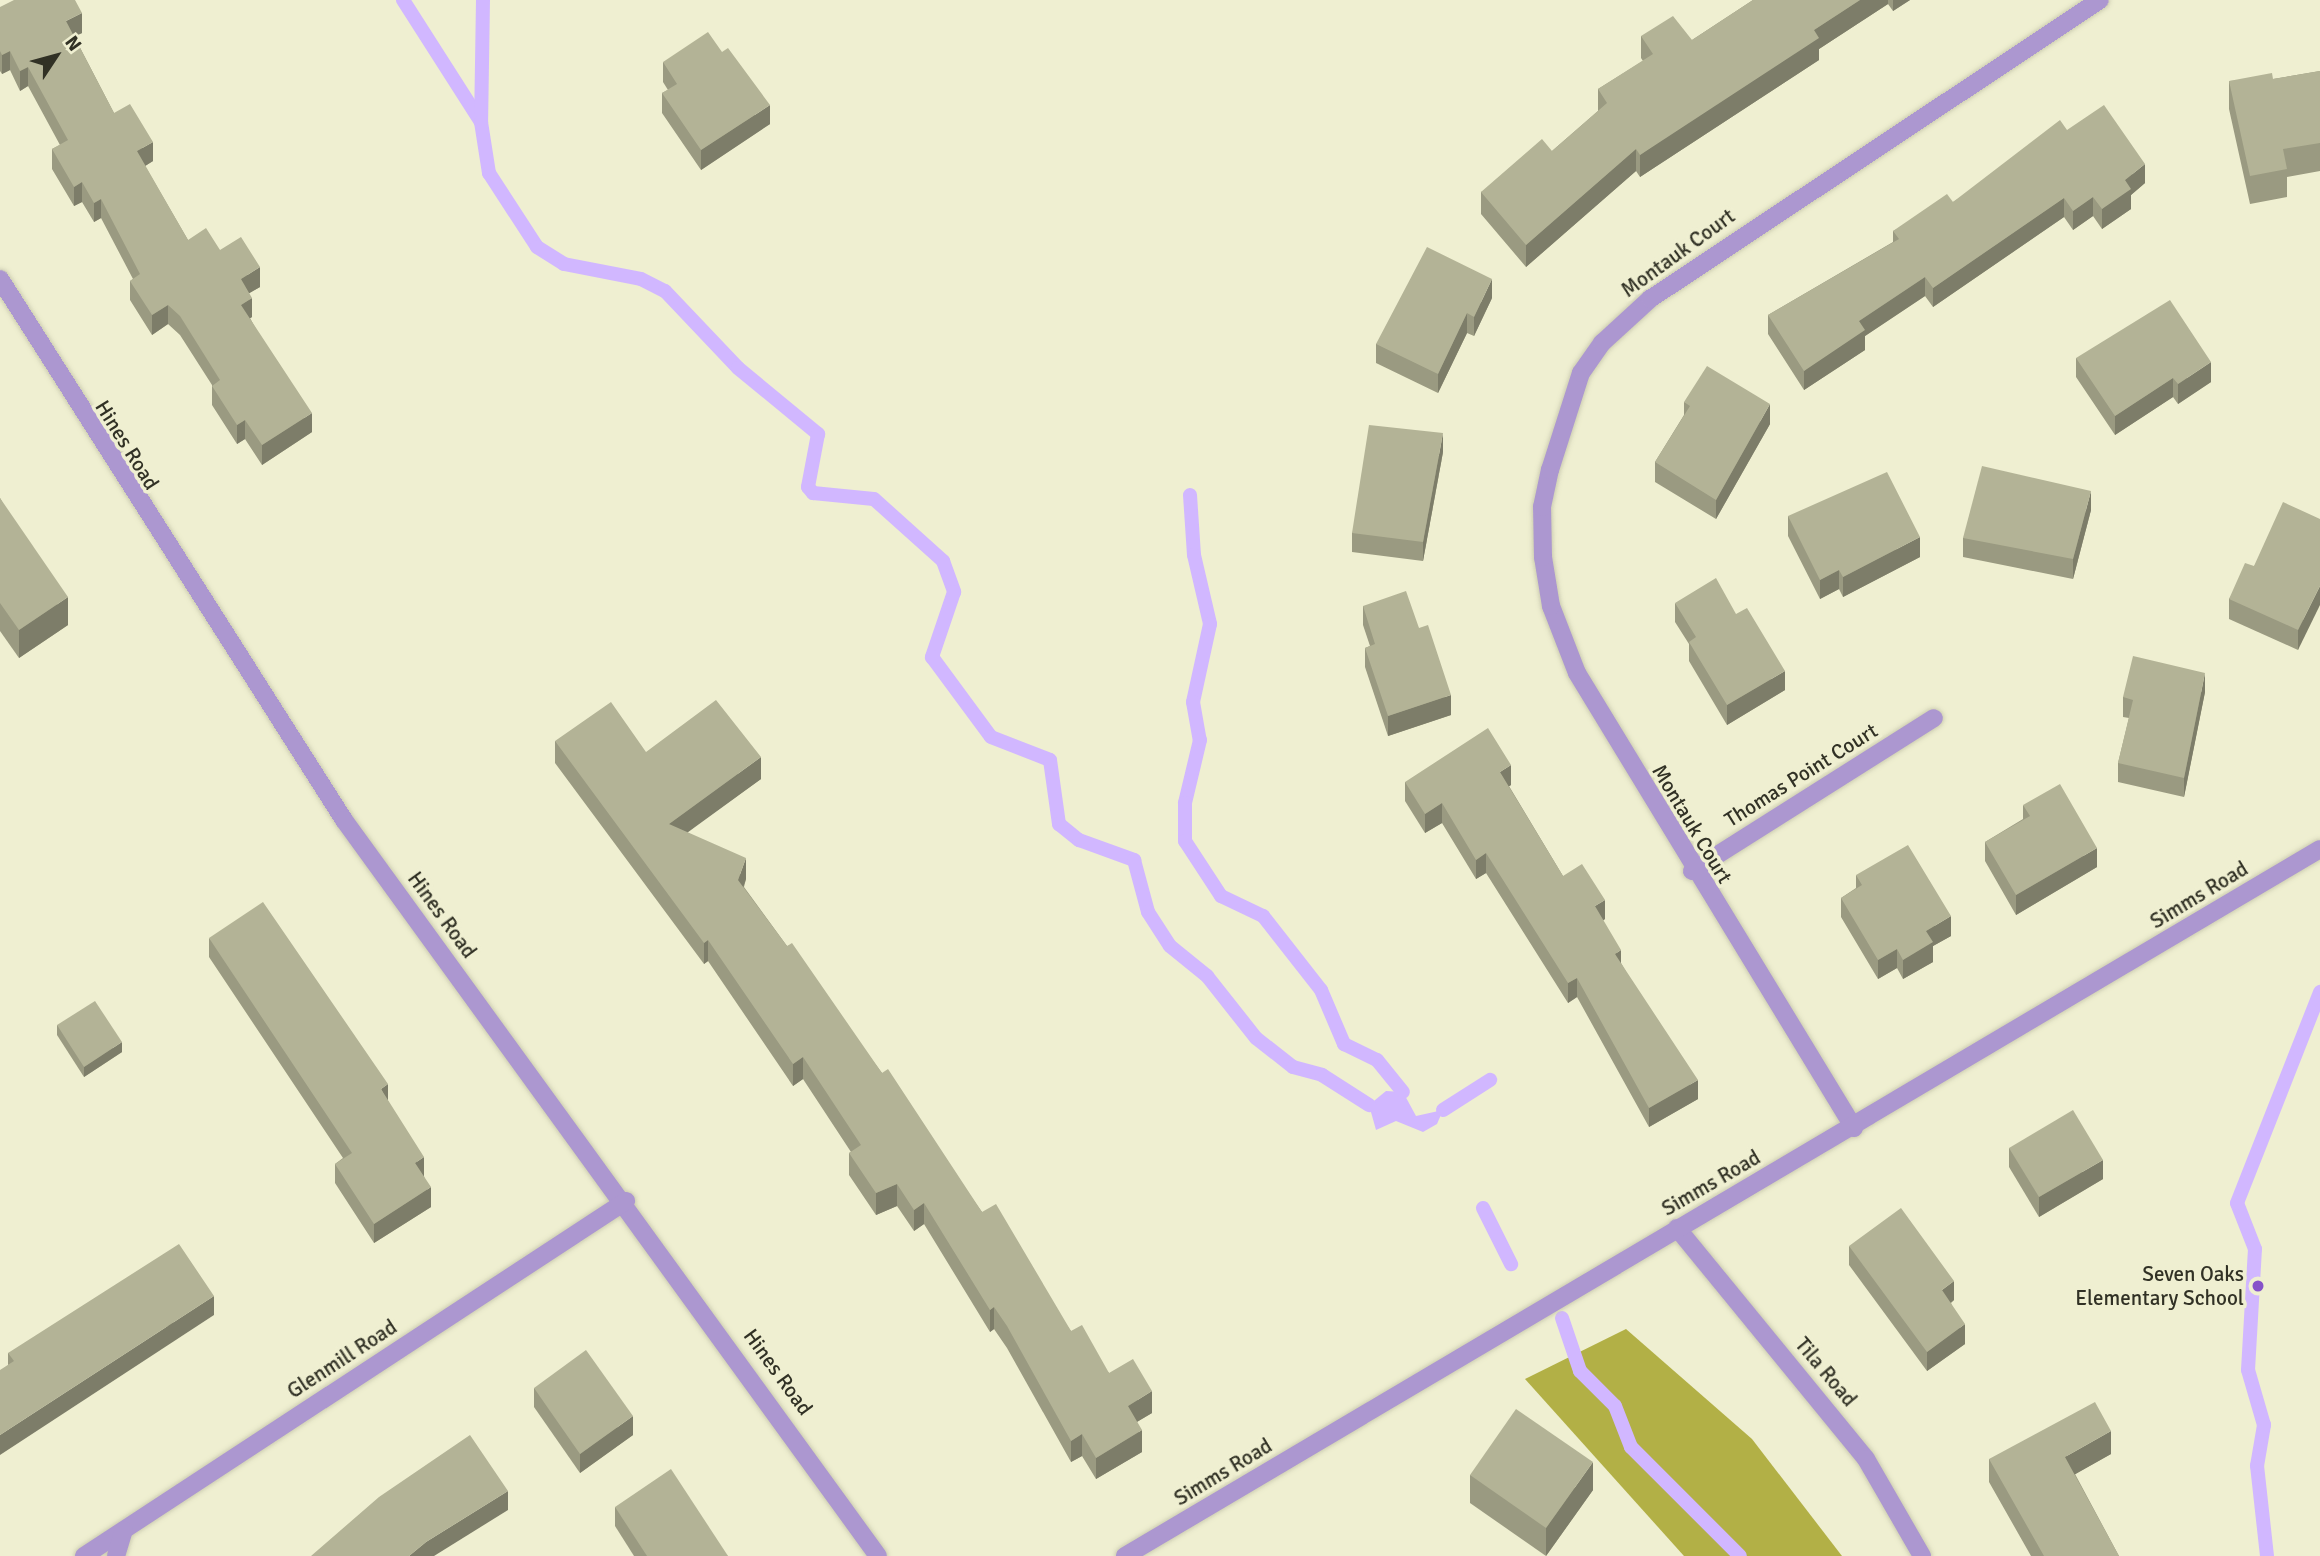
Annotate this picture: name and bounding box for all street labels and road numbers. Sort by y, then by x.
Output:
street label: Montauk Court [1616,203,1740,303]
street label: Hines Road [90,396,164,494]
street label: Thomas Point Court [1720,718,1882,832]
street label: Montauk Court [1647,760,1737,888]
street label: Simms Road [2146,856,2252,934]
street label: Hines Road [402,867,482,963]
street label: Simms Road [1657,1145,1765,1221]
street label: Glenmill Road [283,1314,401,1404]
street label: Hines Road [738,1324,818,1420]
street label: Tila Road [1790,1332,1862,1412]
street label: Simms Road [1170,1433,1276,1511]

